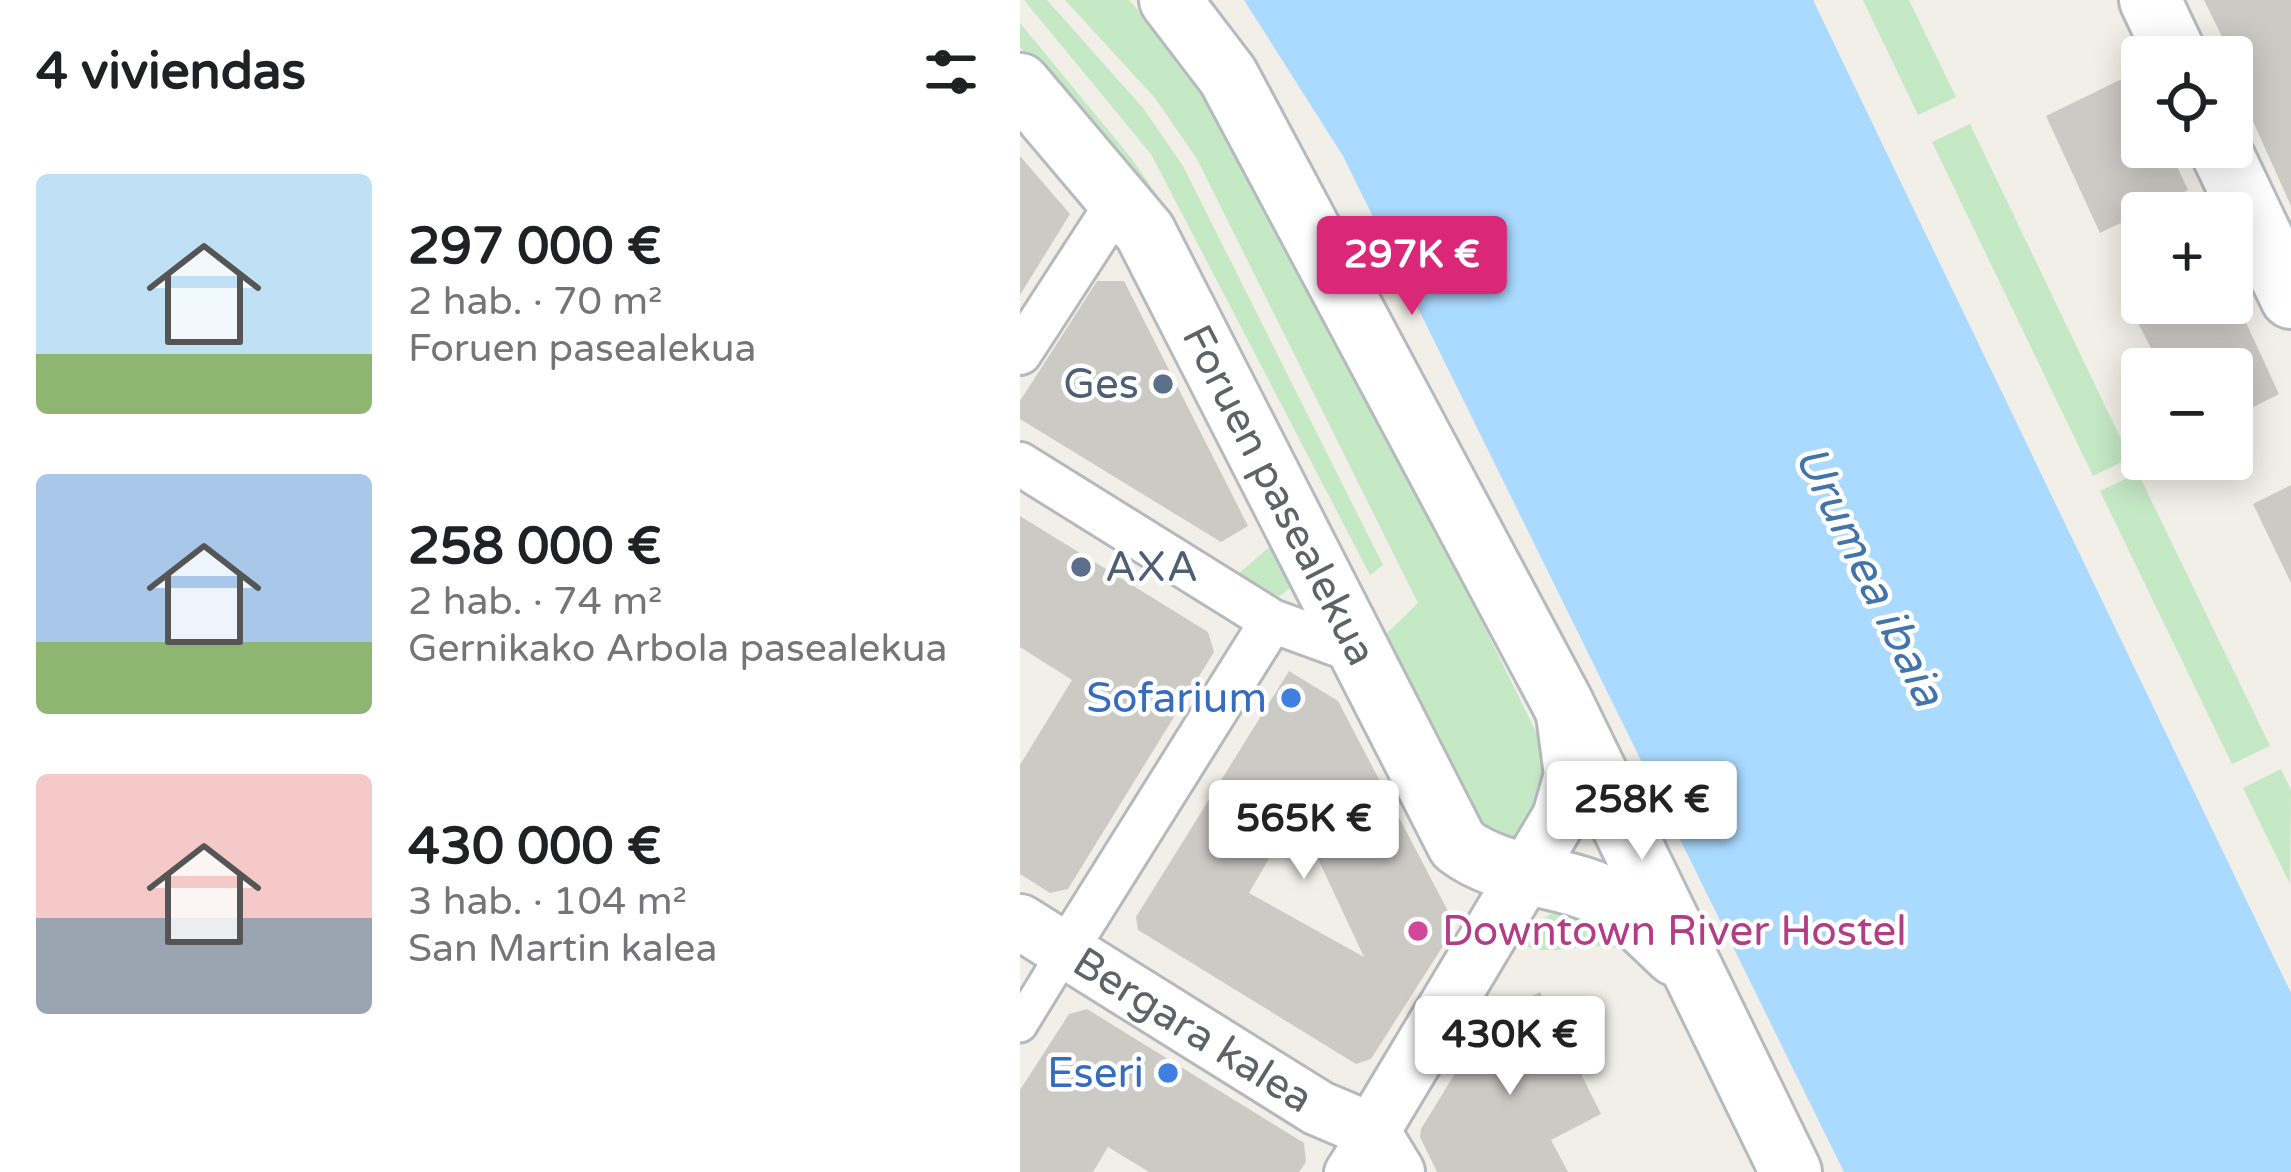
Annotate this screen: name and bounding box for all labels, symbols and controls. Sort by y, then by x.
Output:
map controls [2121,36,2253,480]
button: locate [2121,36,2253,168]
icon: filters [918,39,984,105]
text: 4 viviendas [36,41,306,103]
button: + [2121,192,2253,324]
text: 297 000 € [408,216,661,278]
pin: 297K € [1314,216,1510,318]
icon: home [132,222,276,366]
text: 297K € [1344,231,1480,278]
text: 2 hab. · 70 m² [408,278,662,325]
street label: Foruen pasealekua [1171,316,1387,674]
text: Foruen pasealekua [408,325,756,372]
button: − [2121,348,2253,480]
place label: Ges [1063,359,1139,410]
marker: Ges [1150,371,1176,397]
water label: Urumea ibaia [1783,437,1956,717]
text: 258 000 € [408,516,661,578]
icon: home [132,522,276,666]
place label: AXA [1105,542,1198,593]
marker: AXA [1068,554,1094,580]
text: 2 hab. · 74 m² [408,578,662,625]
text: Gernikako Arbola pasealekua [408,625,947,672]
place label: Sofarium [1086,673,1267,724]
marker: Sofarium [1278,685,1304,711]
pin: 258K € [1544,761,1740,863]
text: 258K € [1574,776,1710,823]
pin: 565K € [1206,780,1402,882]
text: 565K € [1236,795,1372,842]
text: 430 000 € [408,816,661,878]
icon: home [132,822,276,966]
text: 3 hab. · 104 m² [408,878,687,925]
place label: Downtown River Hostel [1442,906,1907,957]
marker: Downtown River Hostel [1405,918,1431,944]
text: San Martin kalea [408,925,717,972]
street label: Bergara kalea [1064,936,1322,1124]
pin: 430K € [1412,996,1608,1098]
text: 430K € [1442,1011,1578,1058]
place label: Eseri [1047,1048,1144,1099]
marker: Eseri [1155,1060,1181,1086]

